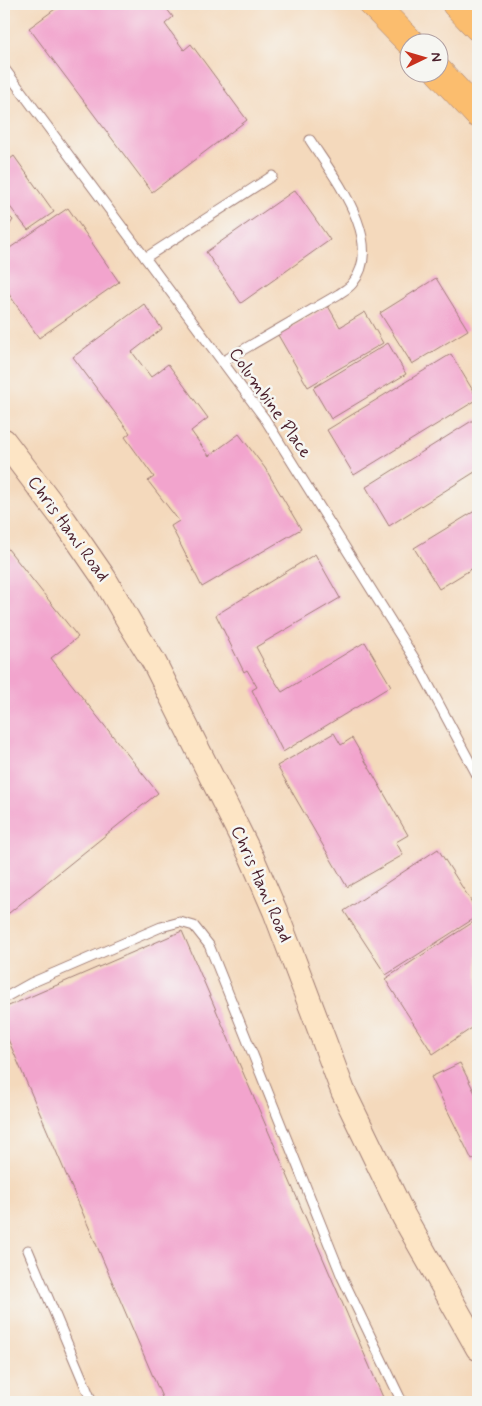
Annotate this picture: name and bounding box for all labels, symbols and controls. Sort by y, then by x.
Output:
north arrow [400,32,450,82]
text: N [427,52,445,62]
street label: Columbine Place [223,343,317,463]
street label: Chris Hani Road [22,471,114,587]
street label: Chris Hani Road [225,822,297,946]

